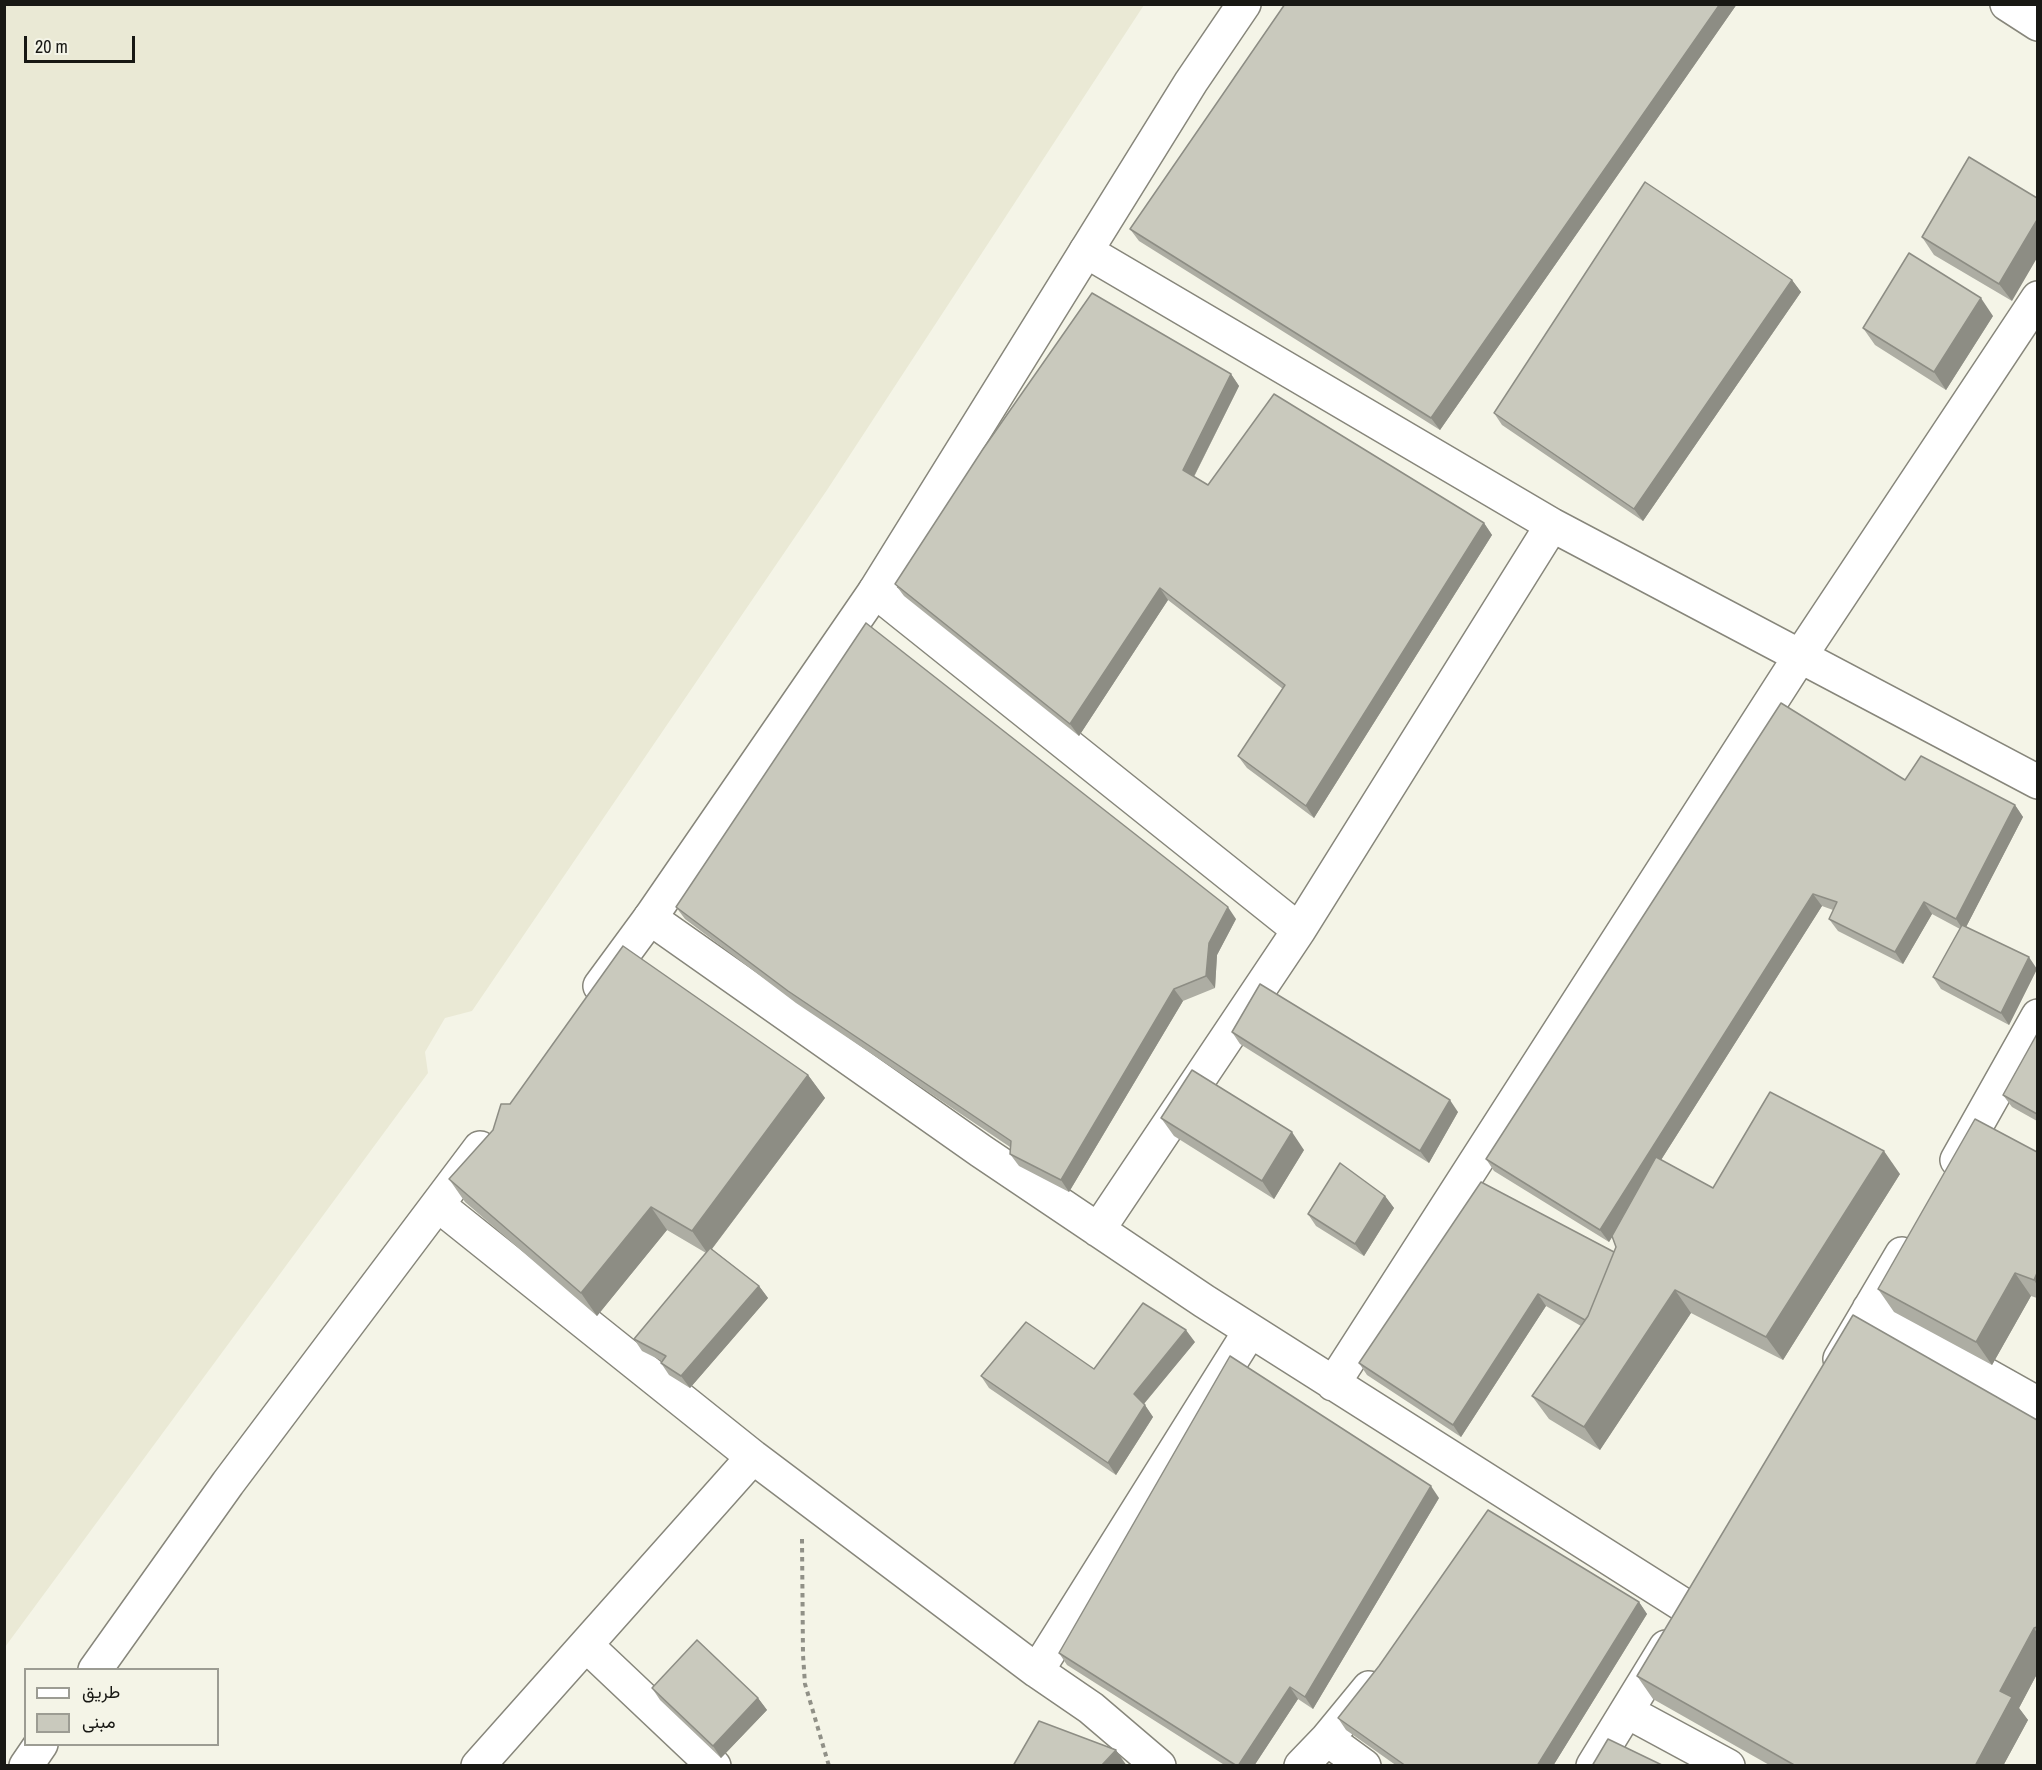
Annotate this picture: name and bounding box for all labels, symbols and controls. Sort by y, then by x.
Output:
scale bar [27,24,138,62]
text: 20 m [35,34,68,59]
legend [24,1668,219,1746]
text: طريق [82,1679,120,1704]
text: مبنى [82,1709,116,1734]

